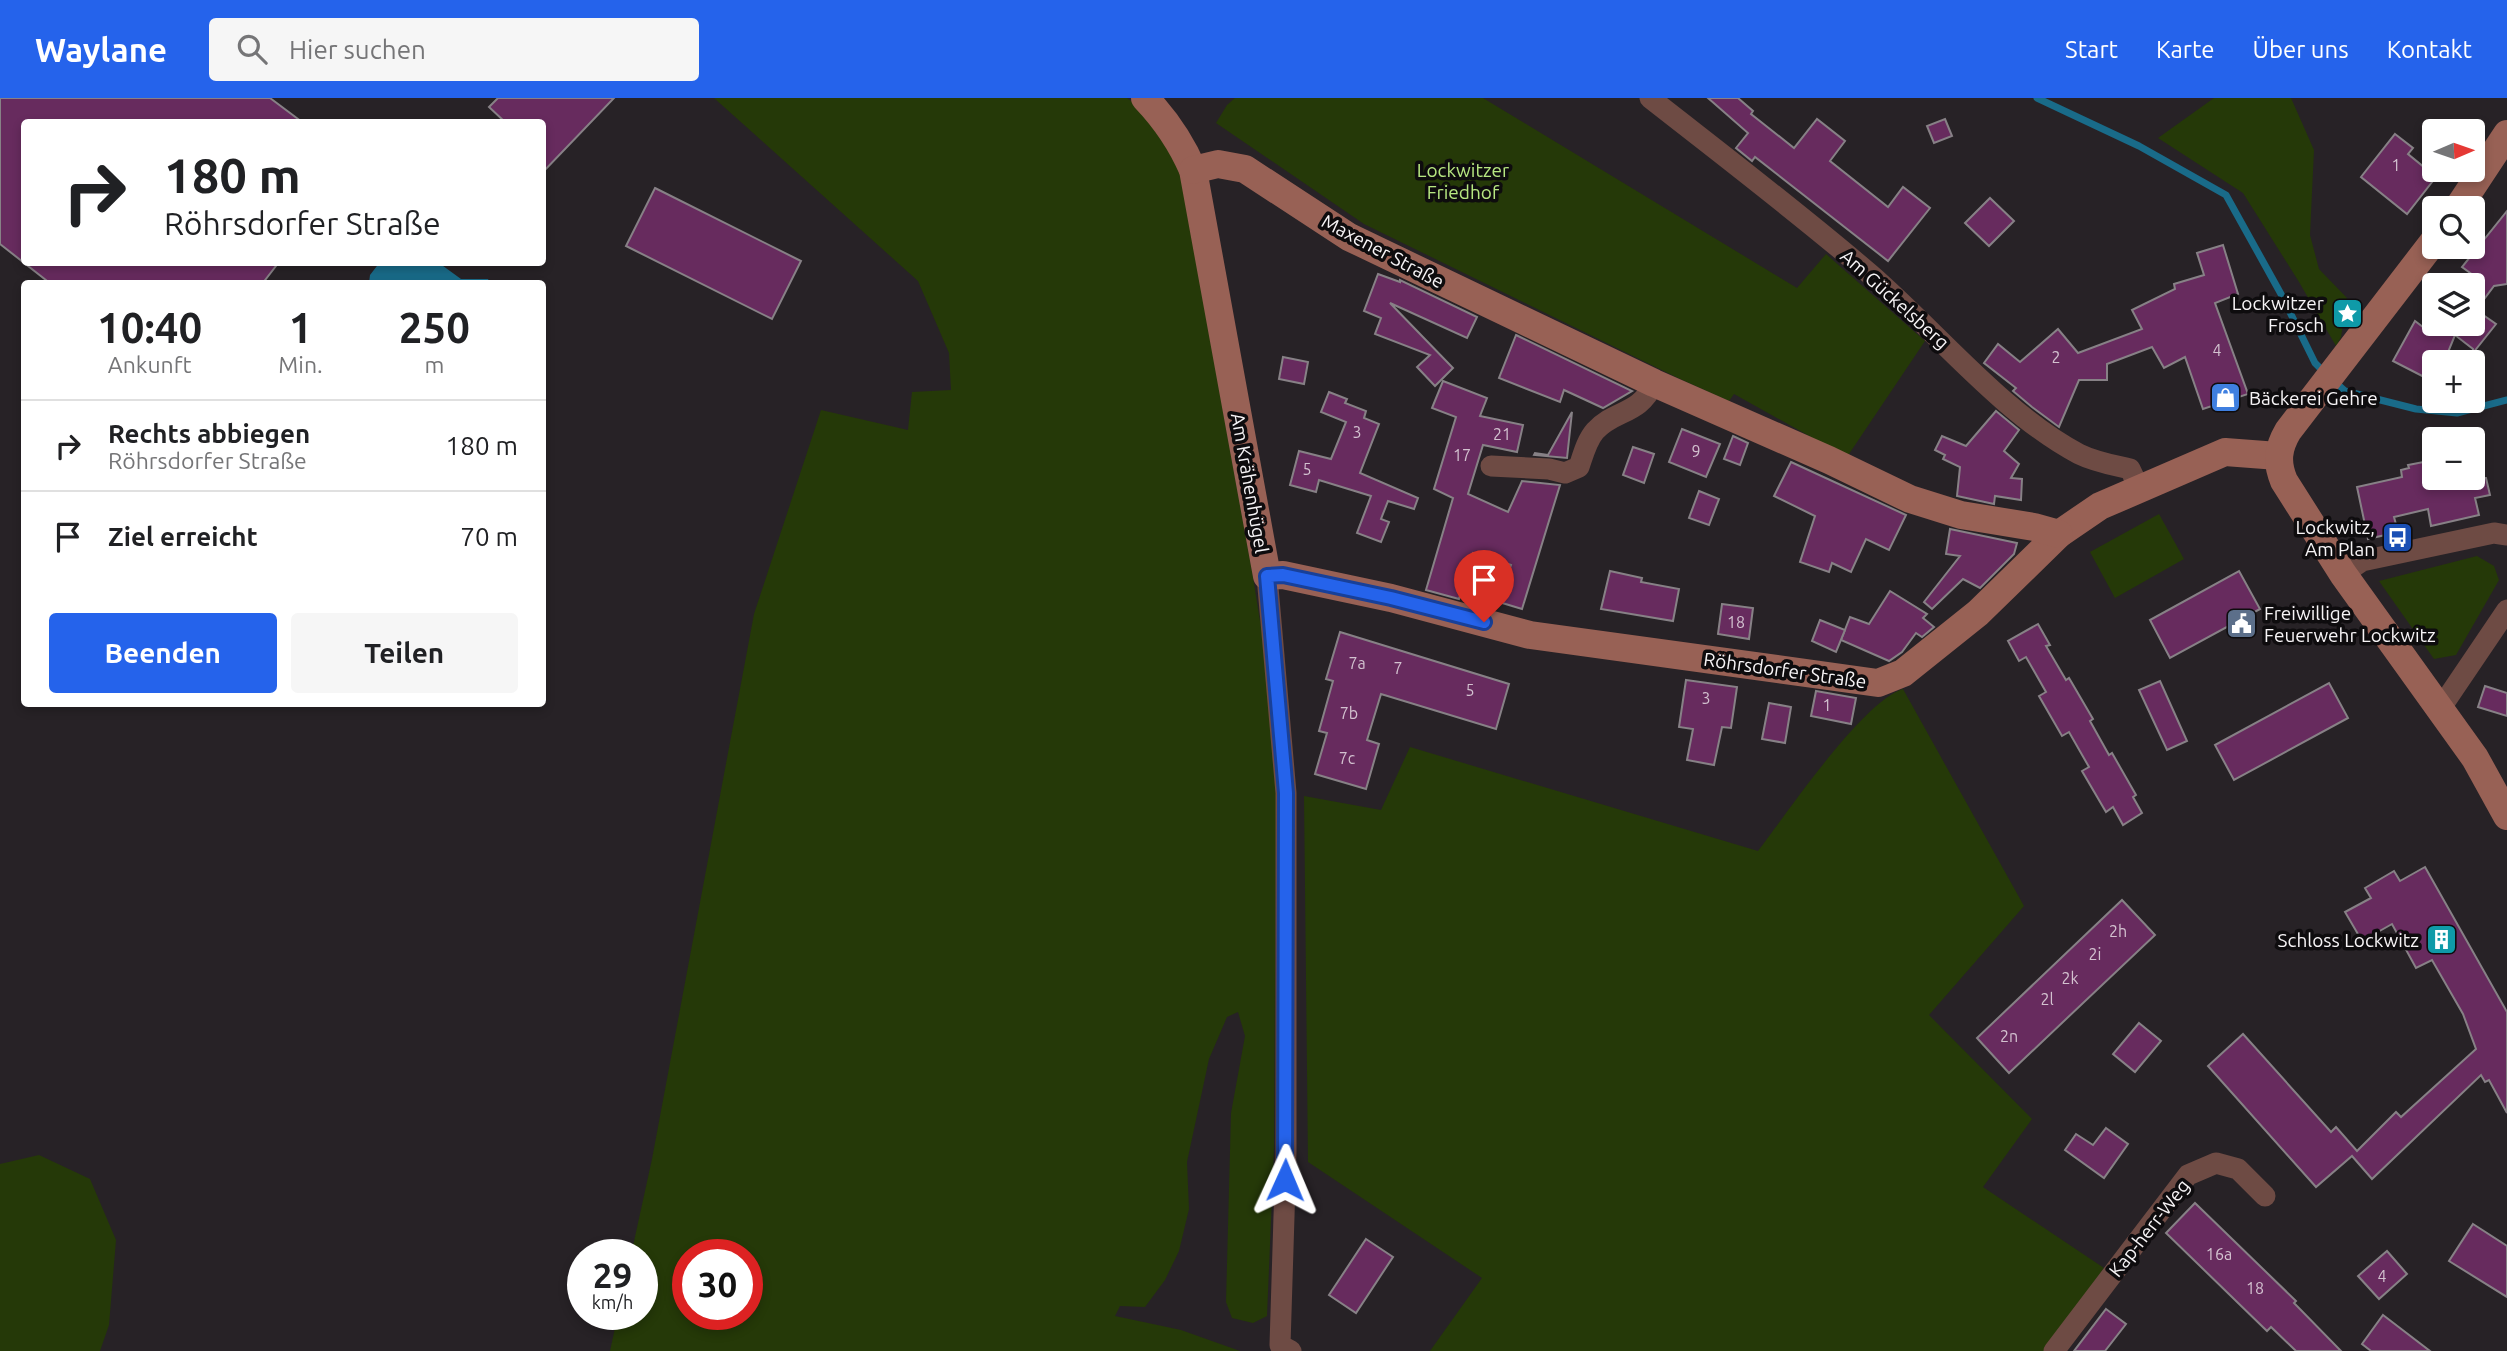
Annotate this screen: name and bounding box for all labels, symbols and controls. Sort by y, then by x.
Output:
search box [209,18,699,81]
icon: search [233,30,271,68]
text: Waylane [35,31,167,68]
text: Hier suchen [289,35,426,64]
text: Start [2065,36,2118,63]
text: Karte [2156,36,2215,63]
text: Über uns [2253,36,2349,63]
text: Kontakt [2387,36,2472,63]
north arrow [2422,119,2485,182]
map controls [2422,119,2485,490]
icon: right [49,147,140,238]
text: 180 m [164,147,301,202]
house number: 1 [2391,156,2401,174]
park label: Lockwitzer Friedhof [1417,159,1509,203]
button: search [2422,196,2485,259]
text: Röhrsdorfer Straße [164,205,441,241]
street label: Maxener Straße [1318,210,1448,292]
street label: Am Gückelsberg [1836,245,1954,353]
button: layers [2422,273,2485,336]
place label: Lockwitzer Frosch [2232,292,2324,336]
place icon: Lockwitzer Frosch [2330,297,2364,331]
text: 10:40 [97,304,202,351]
text: 1 [289,304,312,351]
text: 250 [399,304,470,351]
house number: 4 [2212,341,2222,359]
house number: 2 [2051,348,2061,366]
button: + [2422,350,2485,413]
text: Ankunft [108,352,192,377]
text: Min. [278,352,323,377]
text: m [424,352,444,377]
shop icon: Bäckerei Gehre [2209,381,2243,415]
place label: Bäckerei Gehre [2249,387,2378,409]
street label: Am Krähenhügel [1227,411,1273,555]
text: Rechts abbiegen [108,419,310,448]
house number: 3 [1352,423,1362,441]
house number: 21 [1493,425,1511,443]
icon: right [49,427,87,465]
button: − [2422,427,2485,490]
text: 180 m [446,431,518,460]
house number: 9 [1691,442,1701,460]
house number: 17 [1453,446,1471,464]
text: Röhrsdorfer Straße [108,448,307,473]
house number: 5 [1302,460,1312,478]
place label: Lockwitz, Am Plan [2295,516,2375,560]
icon: arrive [49,518,87,556]
bus stop icon: Lockwitz, Am Plan [2381,521,2415,555]
text: Ziel erreicht [108,522,258,551]
text: 70 m [460,522,518,551]
pin [1454,550,1514,622]
icon: arrive [1465,561,1503,599]
place label: Freiwillige Feuerwehr Lockwitz [2264,602,2436,646]
public building icon: Freiwillige Feuerwehr Lockwitz [2224,607,2258,641]
button: Beenden [49,613,277,693]
button: Teilen [291,613,518,693]
house number: 18 [1727,613,1745,631]
street label: Röhrsdorfer Straße [1702,648,1868,692]
house number: 7a [1348,654,1366,672]
house number: 7 [1393,659,1403,677]
house number: 5 [1465,681,1475,699]
house number: 3 [1701,689,1711,707]
house number: 1 [1822,696,1832,714]
house number: 7b [1340,704,1358,722]
house number: 7c [1339,749,1356,767]
house number: 2h [2109,922,2127,940]
building icon: Schloss Lockwitz [2425,923,2459,957]
place label: Schloss Lockwitz [2278,929,2419,951]
house number: 2i [2089,945,2101,963]
house number: 2k [2061,969,2079,987]
house number: 2l [2040,990,2054,1008]
house number: 2n [2000,1027,2018,1045]
position arrow [1248,1143,1322,1217]
street label: Kap-herr-Weg [2104,1175,2194,1281]
speed limit sign: 30 [672,1239,763,1330]
house number: 16a [2206,1245,2232,1263]
text: 29 [593,1255,632,1295]
house number: 4 [2377,1267,2387,1285]
house number: 18 [2246,1279,2264,1297]
text: km/h [592,1292,633,1312]

